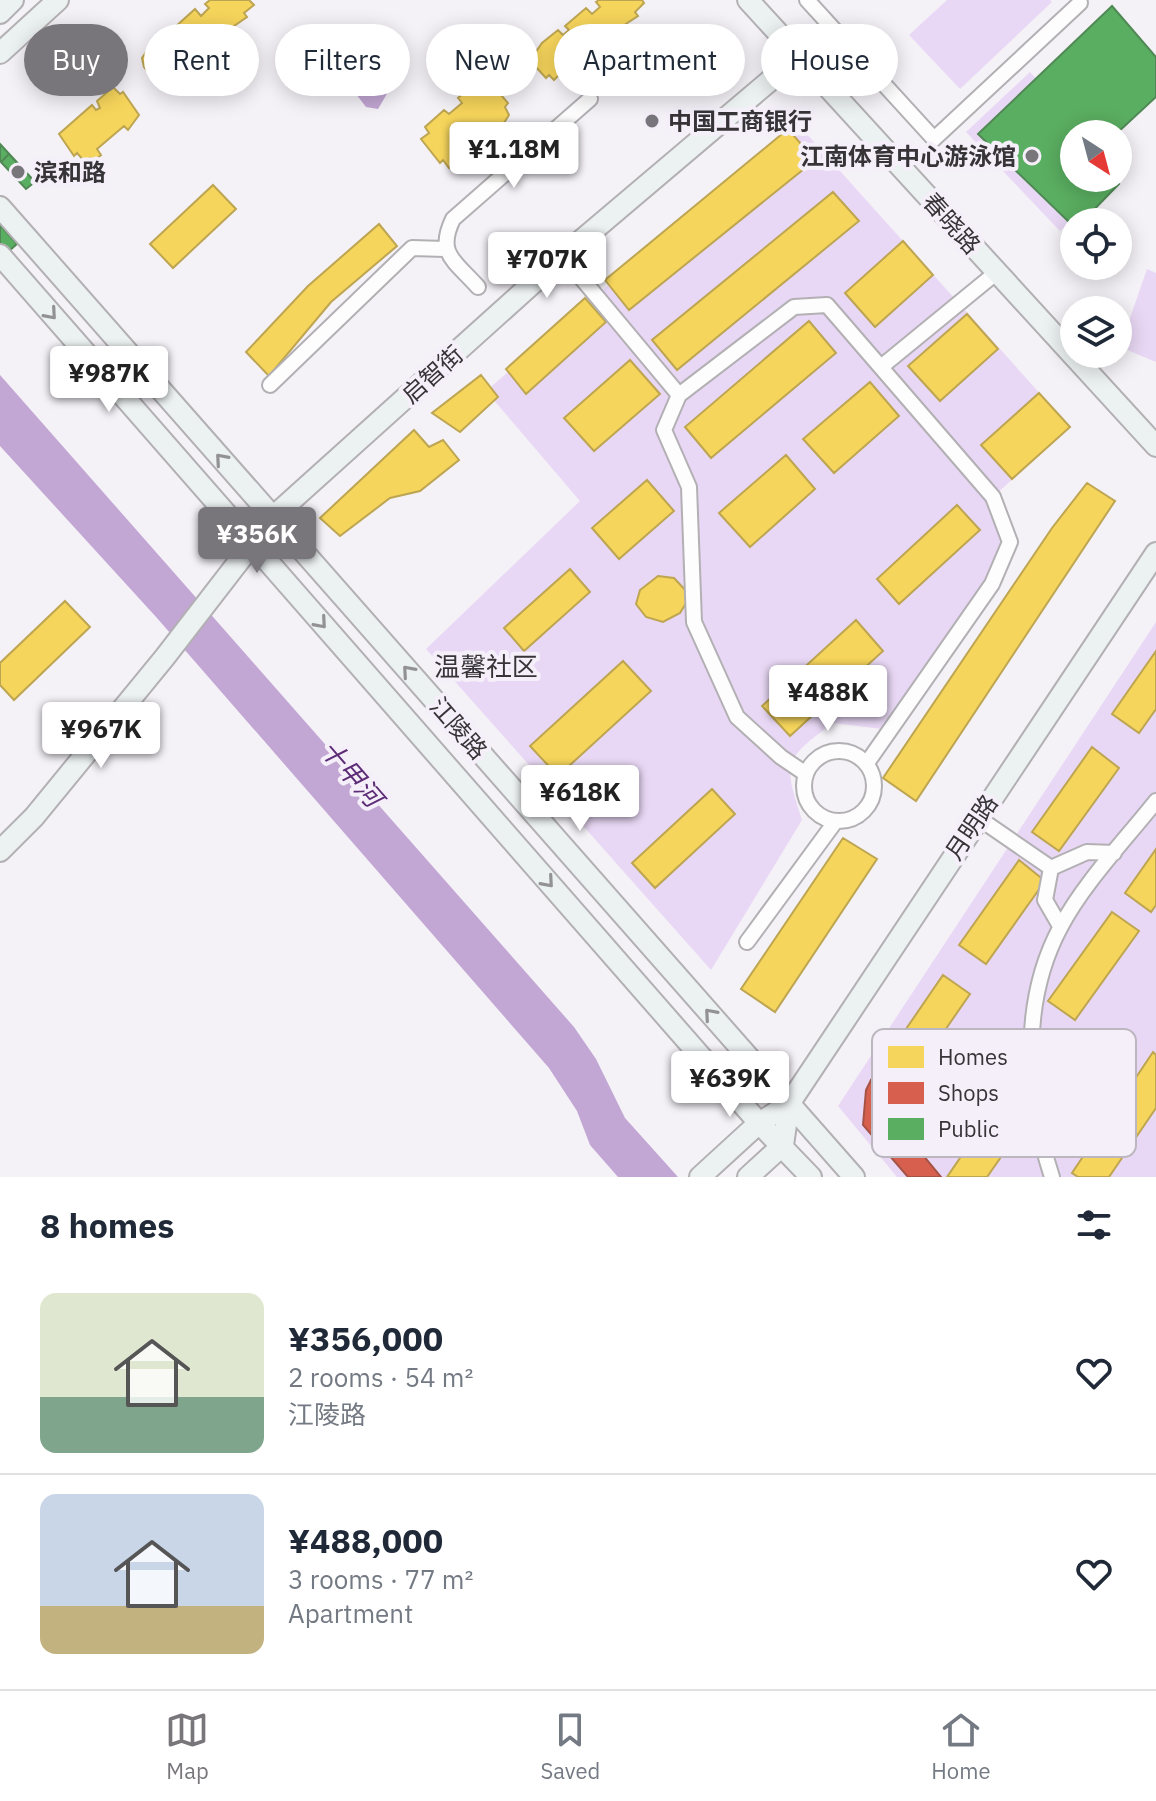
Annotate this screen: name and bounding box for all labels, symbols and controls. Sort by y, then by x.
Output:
chip: Buy [24,24,128,96]
chip: Rent [144,24,259,96]
chip: Filters [275,24,410,96]
chip: New [426,24,538,96]
chip: Apartment [554,24,745,96]
chip: House [761,24,898,96]
place label: 中国工商银行 [668,105,812,137]
marker: 中国工商银行 [643,112,661,130]
north arrow [1060,120,1132,192]
map controls [1060,120,1132,368]
pin: ¥1.18M [449,122,579,190]
text: ¥1.18M [467,131,561,165]
place label: 江南体育中心游泳馆 [800,140,1016,172]
marker: 江南体育中心游泳馆 [1023,147,1041,165]
place label: 滨和路 [34,156,106,188]
marker: 滨和路 [9,163,27,181]
street label: 春晓路 [916,186,988,260]
button: locate [1060,208,1132,280]
pin: ¥707K [491,232,603,300]
text: ¥707K [506,241,588,275]
button: layers [1060,296,1132,368]
one-way arrow [41,305,56,320]
street label: 启智街 [395,338,469,410]
pin: ¥987K [53,346,165,414]
text: ¥987K [68,355,150,389]
one-way arrow [216,453,231,468]
pin: ¥356K [201,507,313,575]
text: ¥356K [216,516,298,550]
one-way arrow [311,614,326,629]
district label: 温馨社区 [434,649,538,683]
pin: ¥488K [772,665,884,733]
one-way arrow [404,666,418,681]
text: ¥488K [787,674,869,708]
street label: 江陵路 [423,690,495,766]
pin: ¥967K [45,702,157,770]
text: ¥967K [60,711,142,745]
water label: 十甲河 [314,732,394,817]
pin: ¥618K [524,765,636,833]
text: ¥618K [539,774,621,808]
street label: 月明路 [938,788,1004,866]
one-way arrow [538,872,553,887]
one-way arrow [705,1008,719,1023]
legend [872,1029,1136,1157]
text: Homes [938,1042,1008,1071]
pin: ¥639K [674,1051,786,1119]
text: ¥639K [689,1060,771,1094]
text: Shops [938,1078,999,1107]
text: Public [938,1114,999,1143]
text: 8 homes [40,1203,175,1247]
icon: filters [1072,1203,1116,1247]
text: ¥356,000 [288,1316,443,1360]
icon: home [104,1325,200,1421]
icon: heart [1072,1351,1116,1395]
text: 2 rooms · 54 m² [288,1360,473,1394]
text: 江陵路 [288,1397,366,1431]
text: ¥488,000 [288,1518,443,1562]
icon: home [104,1526,200,1622]
icon: heart [1072,1552,1116,1596]
text: 3 rooms · 77 m² [288,1562,473,1596]
text: Apartment [288,1596,413,1630]
tab: Map [165,1708,209,1785]
tab: Saved [540,1708,600,1785]
tab: Home [931,1708,990,1785]

